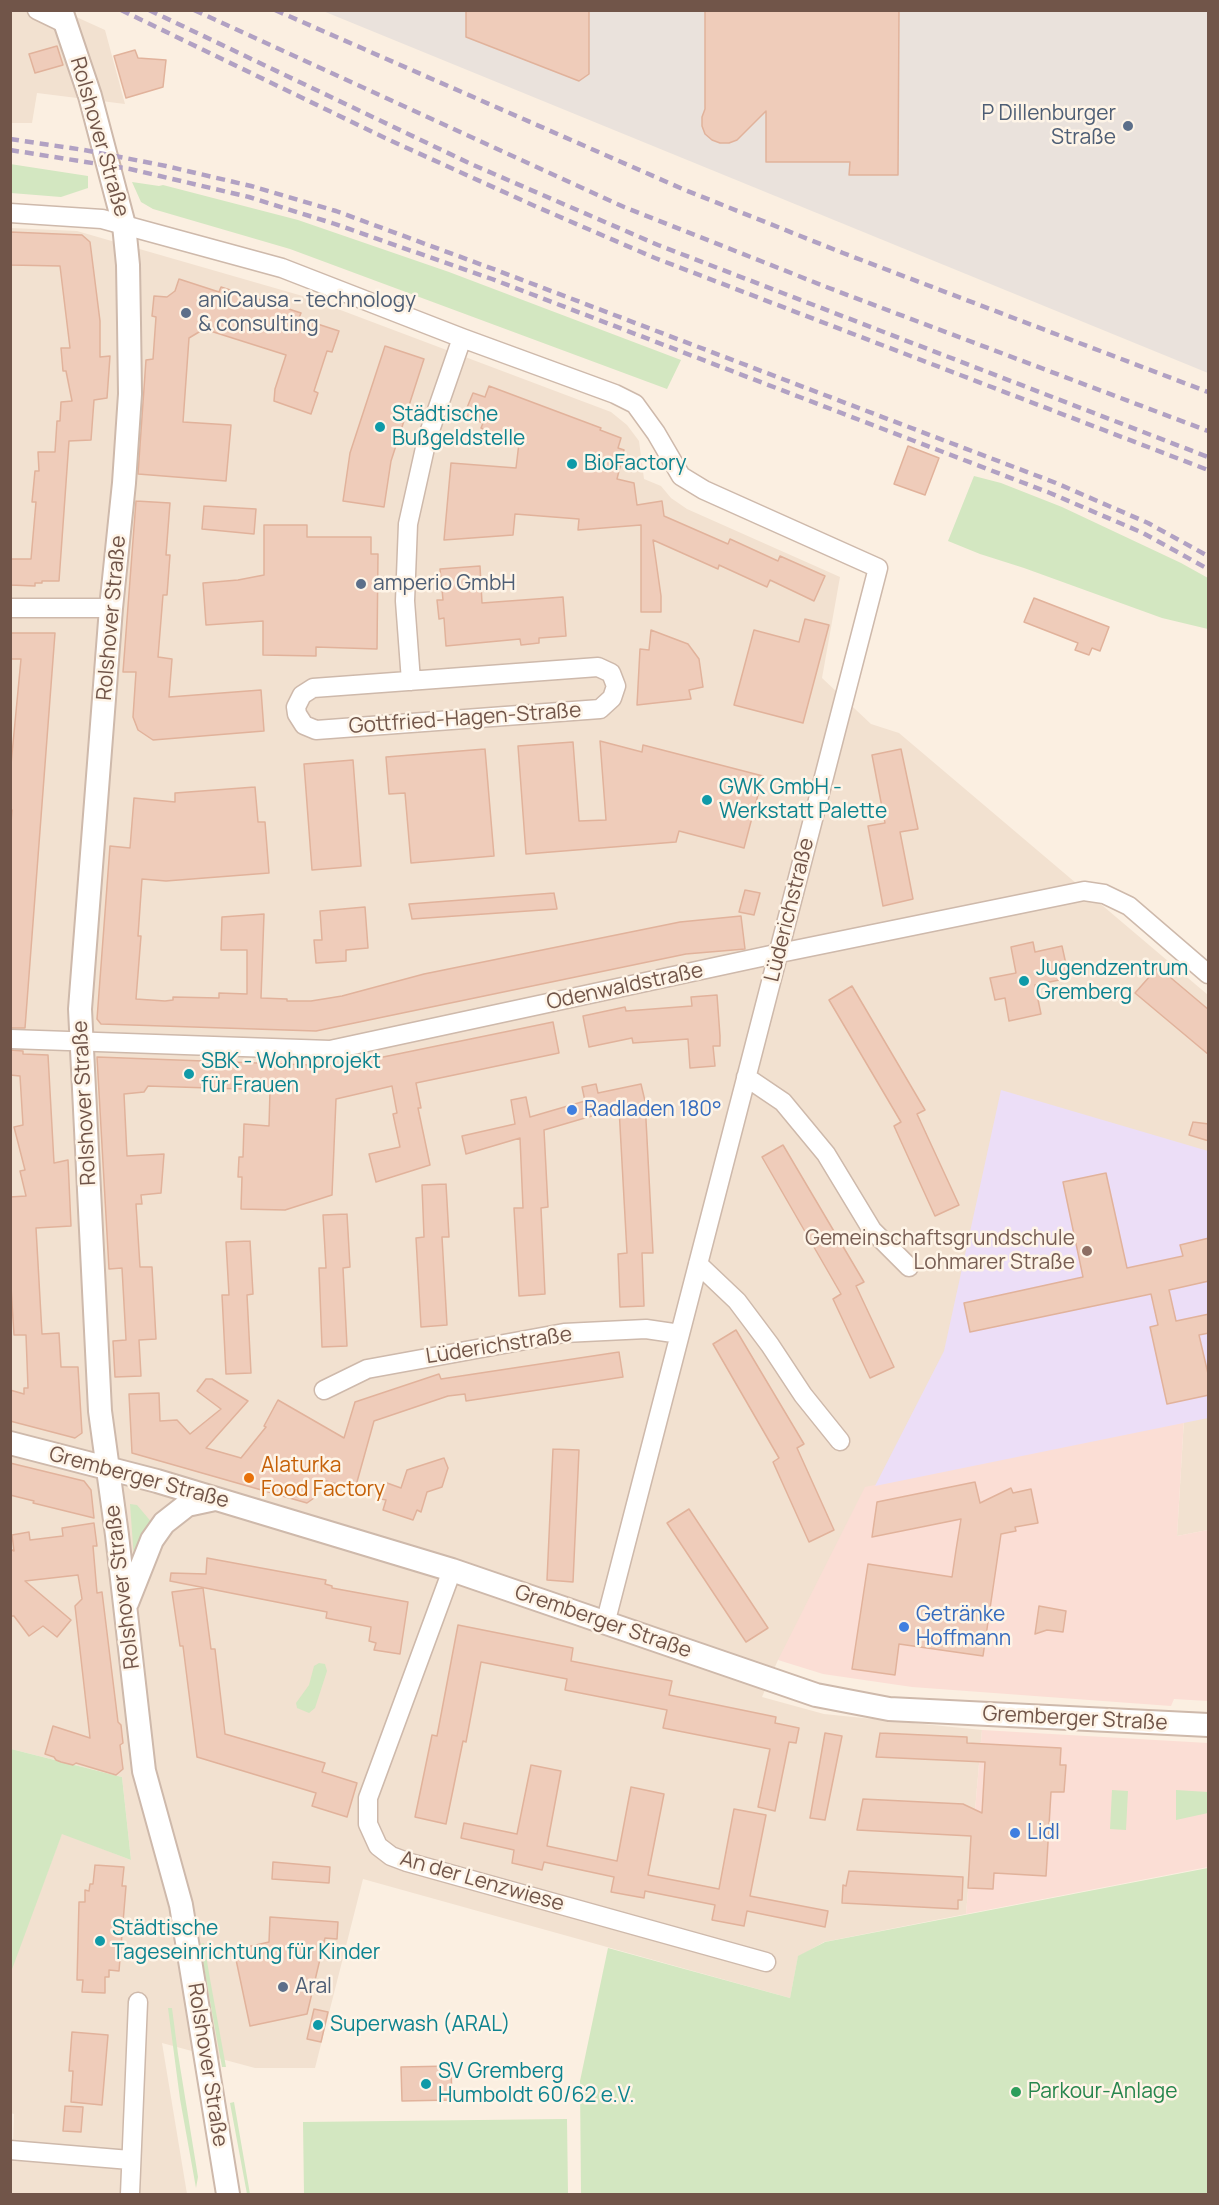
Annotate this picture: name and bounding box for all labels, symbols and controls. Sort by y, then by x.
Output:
street label: Rolshover Straße [64,54,134,220]
place label: P Dillenburger Straße [982,101,1116,151]
marker: P Dillenburger Straße [1121,119,1135,133]
place label: aniCausa - technology & consulting [198,288,416,338]
marker: aniCausa - technology & consulting [179,306,193,320]
place label: Städtische Bußgeldstelle [392,402,525,452]
marker: Städtische Bußgeldstelle [373,420,387,434]
place label: BioFactory [584,451,687,477]
marker: BioFactory [565,457,579,471]
street label: Rolshover Straße [92,535,132,701]
place label: amperio GmbH [373,571,516,597]
marker: amperio GmbH [354,577,368,591]
street label: Gottfried-Hagen-Straße [348,698,582,740]
place label: GWK GmbH - Werkstatt Palette [719,775,887,825]
marker: GWK GmbH - Werkstatt Palette [700,793,714,807]
street label: Lüderichstraße [760,835,820,985]
place label: Jugendzentrum Gremberg [1036,956,1188,1006]
street label: Odenwaldstraße [544,958,706,1016]
marker: Jugendzentrum Gremberg [1017,974,1031,988]
street label: Rolshover Straße [68,1020,102,1186]
place label: SBK - Wohnprojekt für Frauen [201,1049,381,1099]
marker: SBK - Wohnprojekt für Frauen [182,1067,196,1081]
place label: Radladen 180° [584,1097,722,1123]
marker: Radladen 180° [565,1103,579,1117]
place label: Gemeinschaftsgrundschule Lohmarer Straße [805,1226,1075,1276]
marker: Gemeinschaftsgrundschule Lohmarer Straße [1080,1244,1094,1258]
street label: Lüderichstraße [424,1322,574,1370]
street label: Gremberger Straße [46,1442,232,1514]
place label: Alaturka Food Factory [261,1453,385,1503]
marker: Alaturka Food Factory [242,1471,256,1485]
street label: Rolshover Straße [100,1503,146,1671]
street label: Gremberger Straße [511,1580,695,1664]
place label: Getränke Hoffmann [916,1602,1011,1652]
marker: Getränke Hoffmann [897,1620,911,1634]
street label: Gremberger Straße [982,1702,1168,1736]
place label: Lidl [1027,1820,1060,1846]
marker: Lidl [1008,1826,1022,1840]
street label: An der Lenzwiese [397,1847,567,1917]
place label: Städtische Tageseinrichtung für Kinder [112,1916,380,1966]
marker: Städtische Tageseinrichtung für Kinder [93,1934,107,1948]
place label: Aral [295,1974,332,2000]
marker: Aral [276,1980,290,1994]
street label: Rolshover Straße [182,1981,232,2149]
place label: Superwash (ARAL) [330,2012,510,2038]
marker: Superwash (ARAL) [311,2018,325,2032]
place label: SV Gremberg Humboldt 60/62 e.V. [438,2059,635,2109]
marker: SV Gremberg Humboldt 60/62 e.V. [419,2077,433,2091]
place label: Parkour-Anlage [1028,2079,1178,2105]
marker: Parkour-Anlage [1009,2085,1023,2099]

